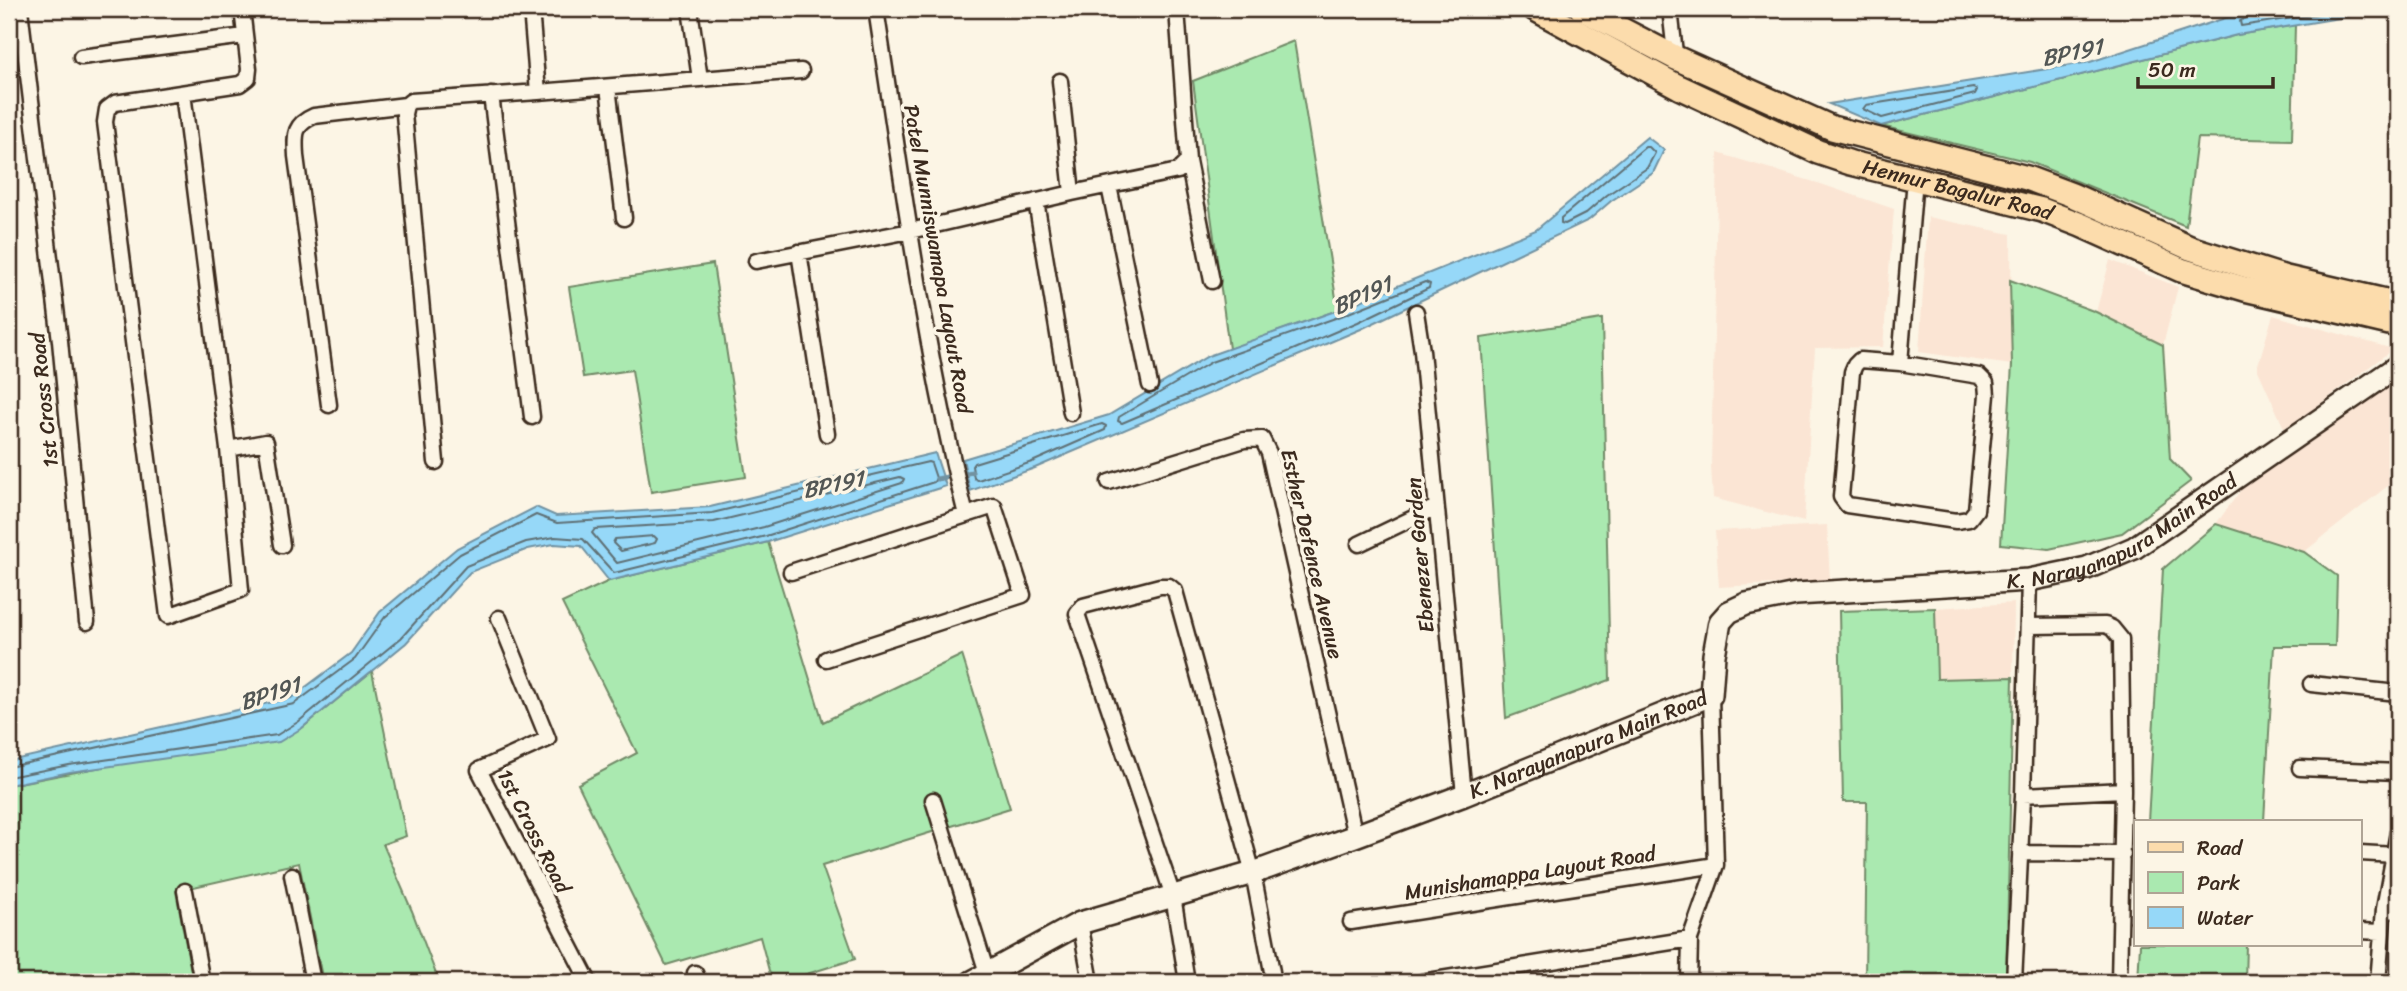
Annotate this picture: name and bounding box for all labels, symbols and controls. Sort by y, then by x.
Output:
water label: BP191 [2038,25,2110,79]
scale bar [2138,46,2272,90]
text: 50 m [2148,51,2196,89]
street label: Patel Munniswamapa Layout Road [892,101,984,418]
street label: Hennur Bagalur Road [1859,148,2061,232]
water label: BP191 [1326,263,1402,327]
street label: 1st Cross Road [18,329,70,469]
street label: Esther Defence Avenue [1269,445,1355,663]
water label: BP191 [799,457,871,511]
street label: K. Narayanapura Main Road [2006,462,2247,600]
street label: Ebenezer Garden [1394,476,1446,634]
water label: BP191 [234,663,309,723]
street label: K. Narayanapura Main Road [1463,679,1715,810]
street label: 1st Cross Road [486,762,583,902]
legend [2134,820,2362,946]
text: Road [2197,829,2244,867]
street label: Munishamappa Layout Road [1402,834,1660,912]
text: Park [2197,864,2240,902]
text: Water [2197,899,2254,937]

